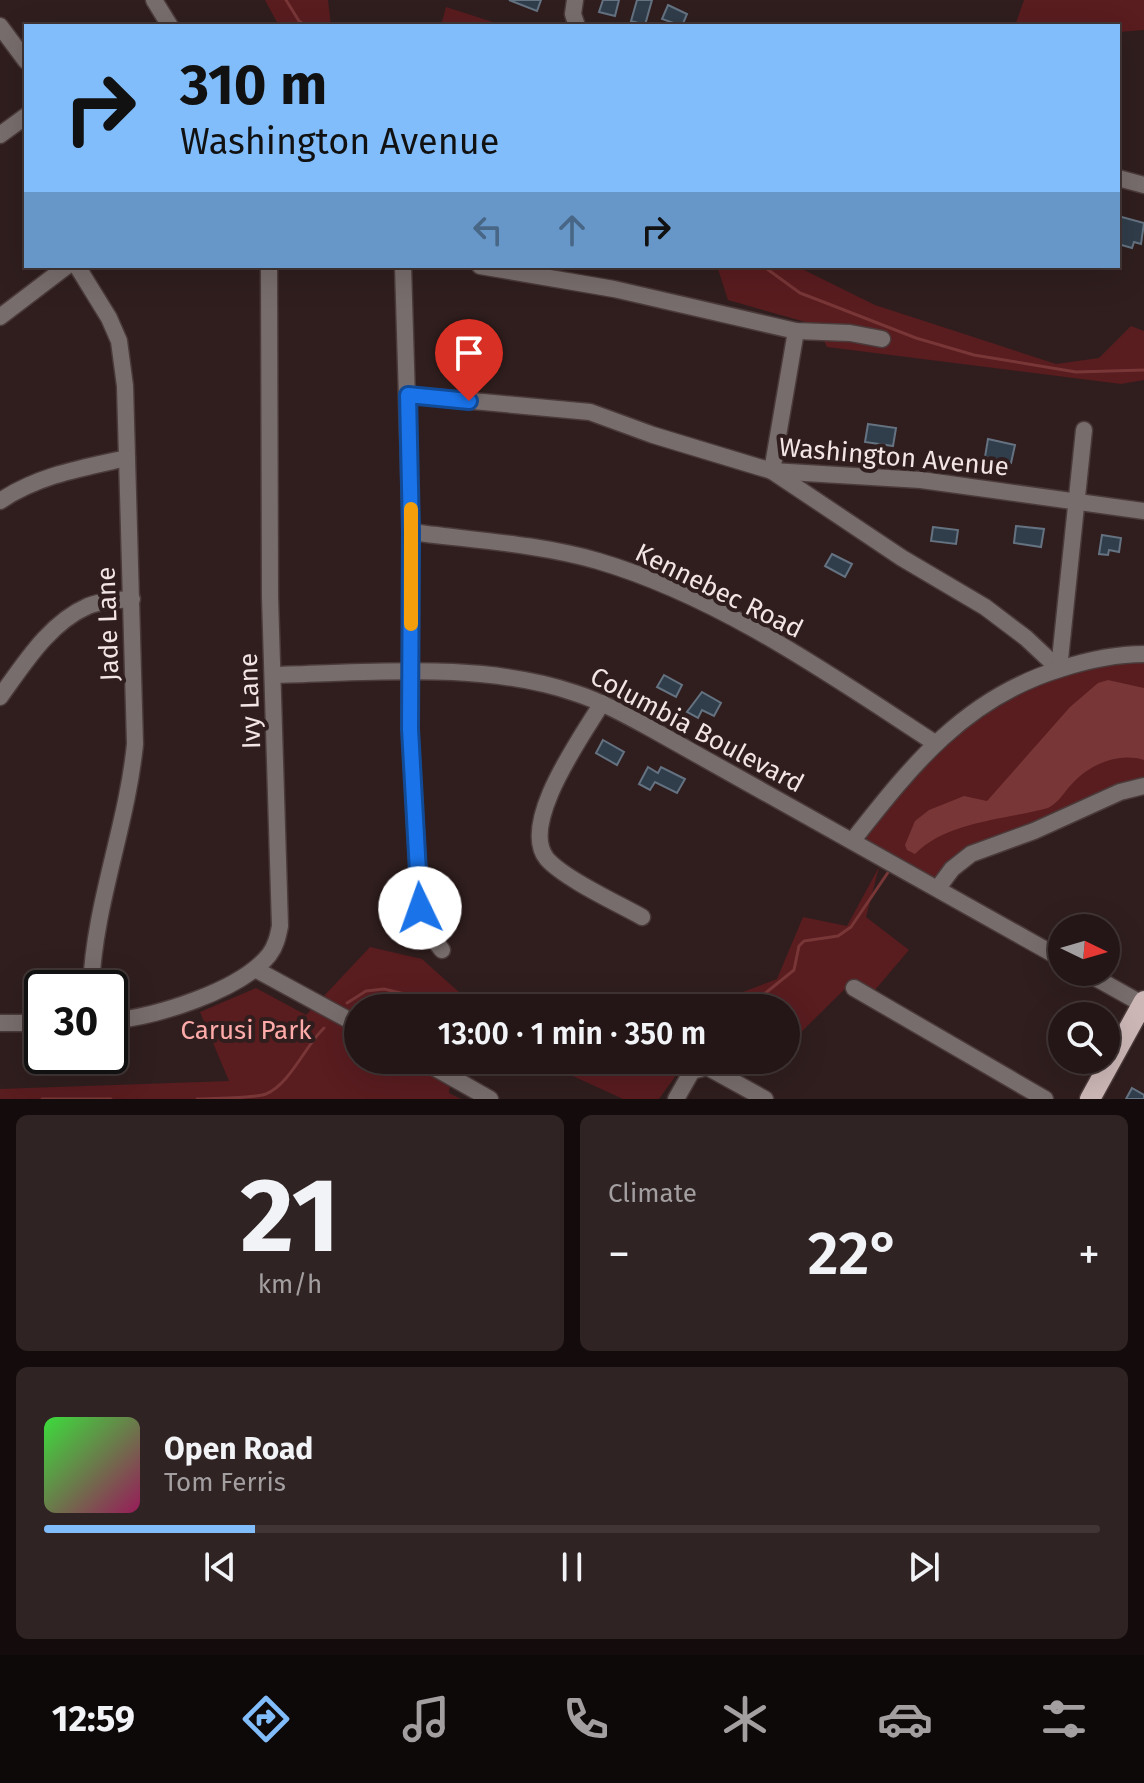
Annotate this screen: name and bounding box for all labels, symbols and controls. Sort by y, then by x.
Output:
text: 310 m [180,52,327,119]
icon: right [48,56,152,160]
text: Washington Avenue [180,120,499,164]
icon: left [466,208,510,252]
icon: ahead [550,208,594,252]
icon: right [634,208,678,252]
pin [435,319,503,401]
icon: arrive [447,331,491,375]
street label: Washington Avenue [778,432,1010,482]
street label: Kennebec Road [630,537,808,645]
street label: Jade Lane [91,566,125,682]
street label: Ivy Lane [233,652,267,750]
street label: Columbia Boulevard [585,661,809,799]
position arrow [378,866,462,950]
north arrow [1048,914,1120,986]
map controls [1048,914,1120,1074]
speed limit sign: 30 [24,970,128,1074]
button: search [1048,1002,1120,1074]
park label: Carusi Park [180,1015,312,1046]
text: 13:00 · 1 min · 350 m [438,1016,706,1052]
text: 21 [240,1154,340,1279]
text: Climate [608,1178,697,1209]
text: 22° [808,1218,900,1290]
text: − [608,1228,630,1281]
text: + [1078,1228,1100,1281]
text: km/h [258,1269,322,1300]
text: Open Road [164,1431,313,1467]
text: Tom Ferris [164,1467,286,1498]
icon: previous [198,1545,242,1589]
icon: pause [550,1545,594,1589]
icon: next [902,1545,946,1589]
icon: directions [238,1691,294,1747]
icon: music [398,1691,454,1747]
icon: phone [558,1691,614,1747]
icon: climate [717,1691,773,1747]
icon: car [877,1691,933,1747]
icon: filters [1036,1691,1092,1747]
text: 12:59 [52,1697,135,1741]

